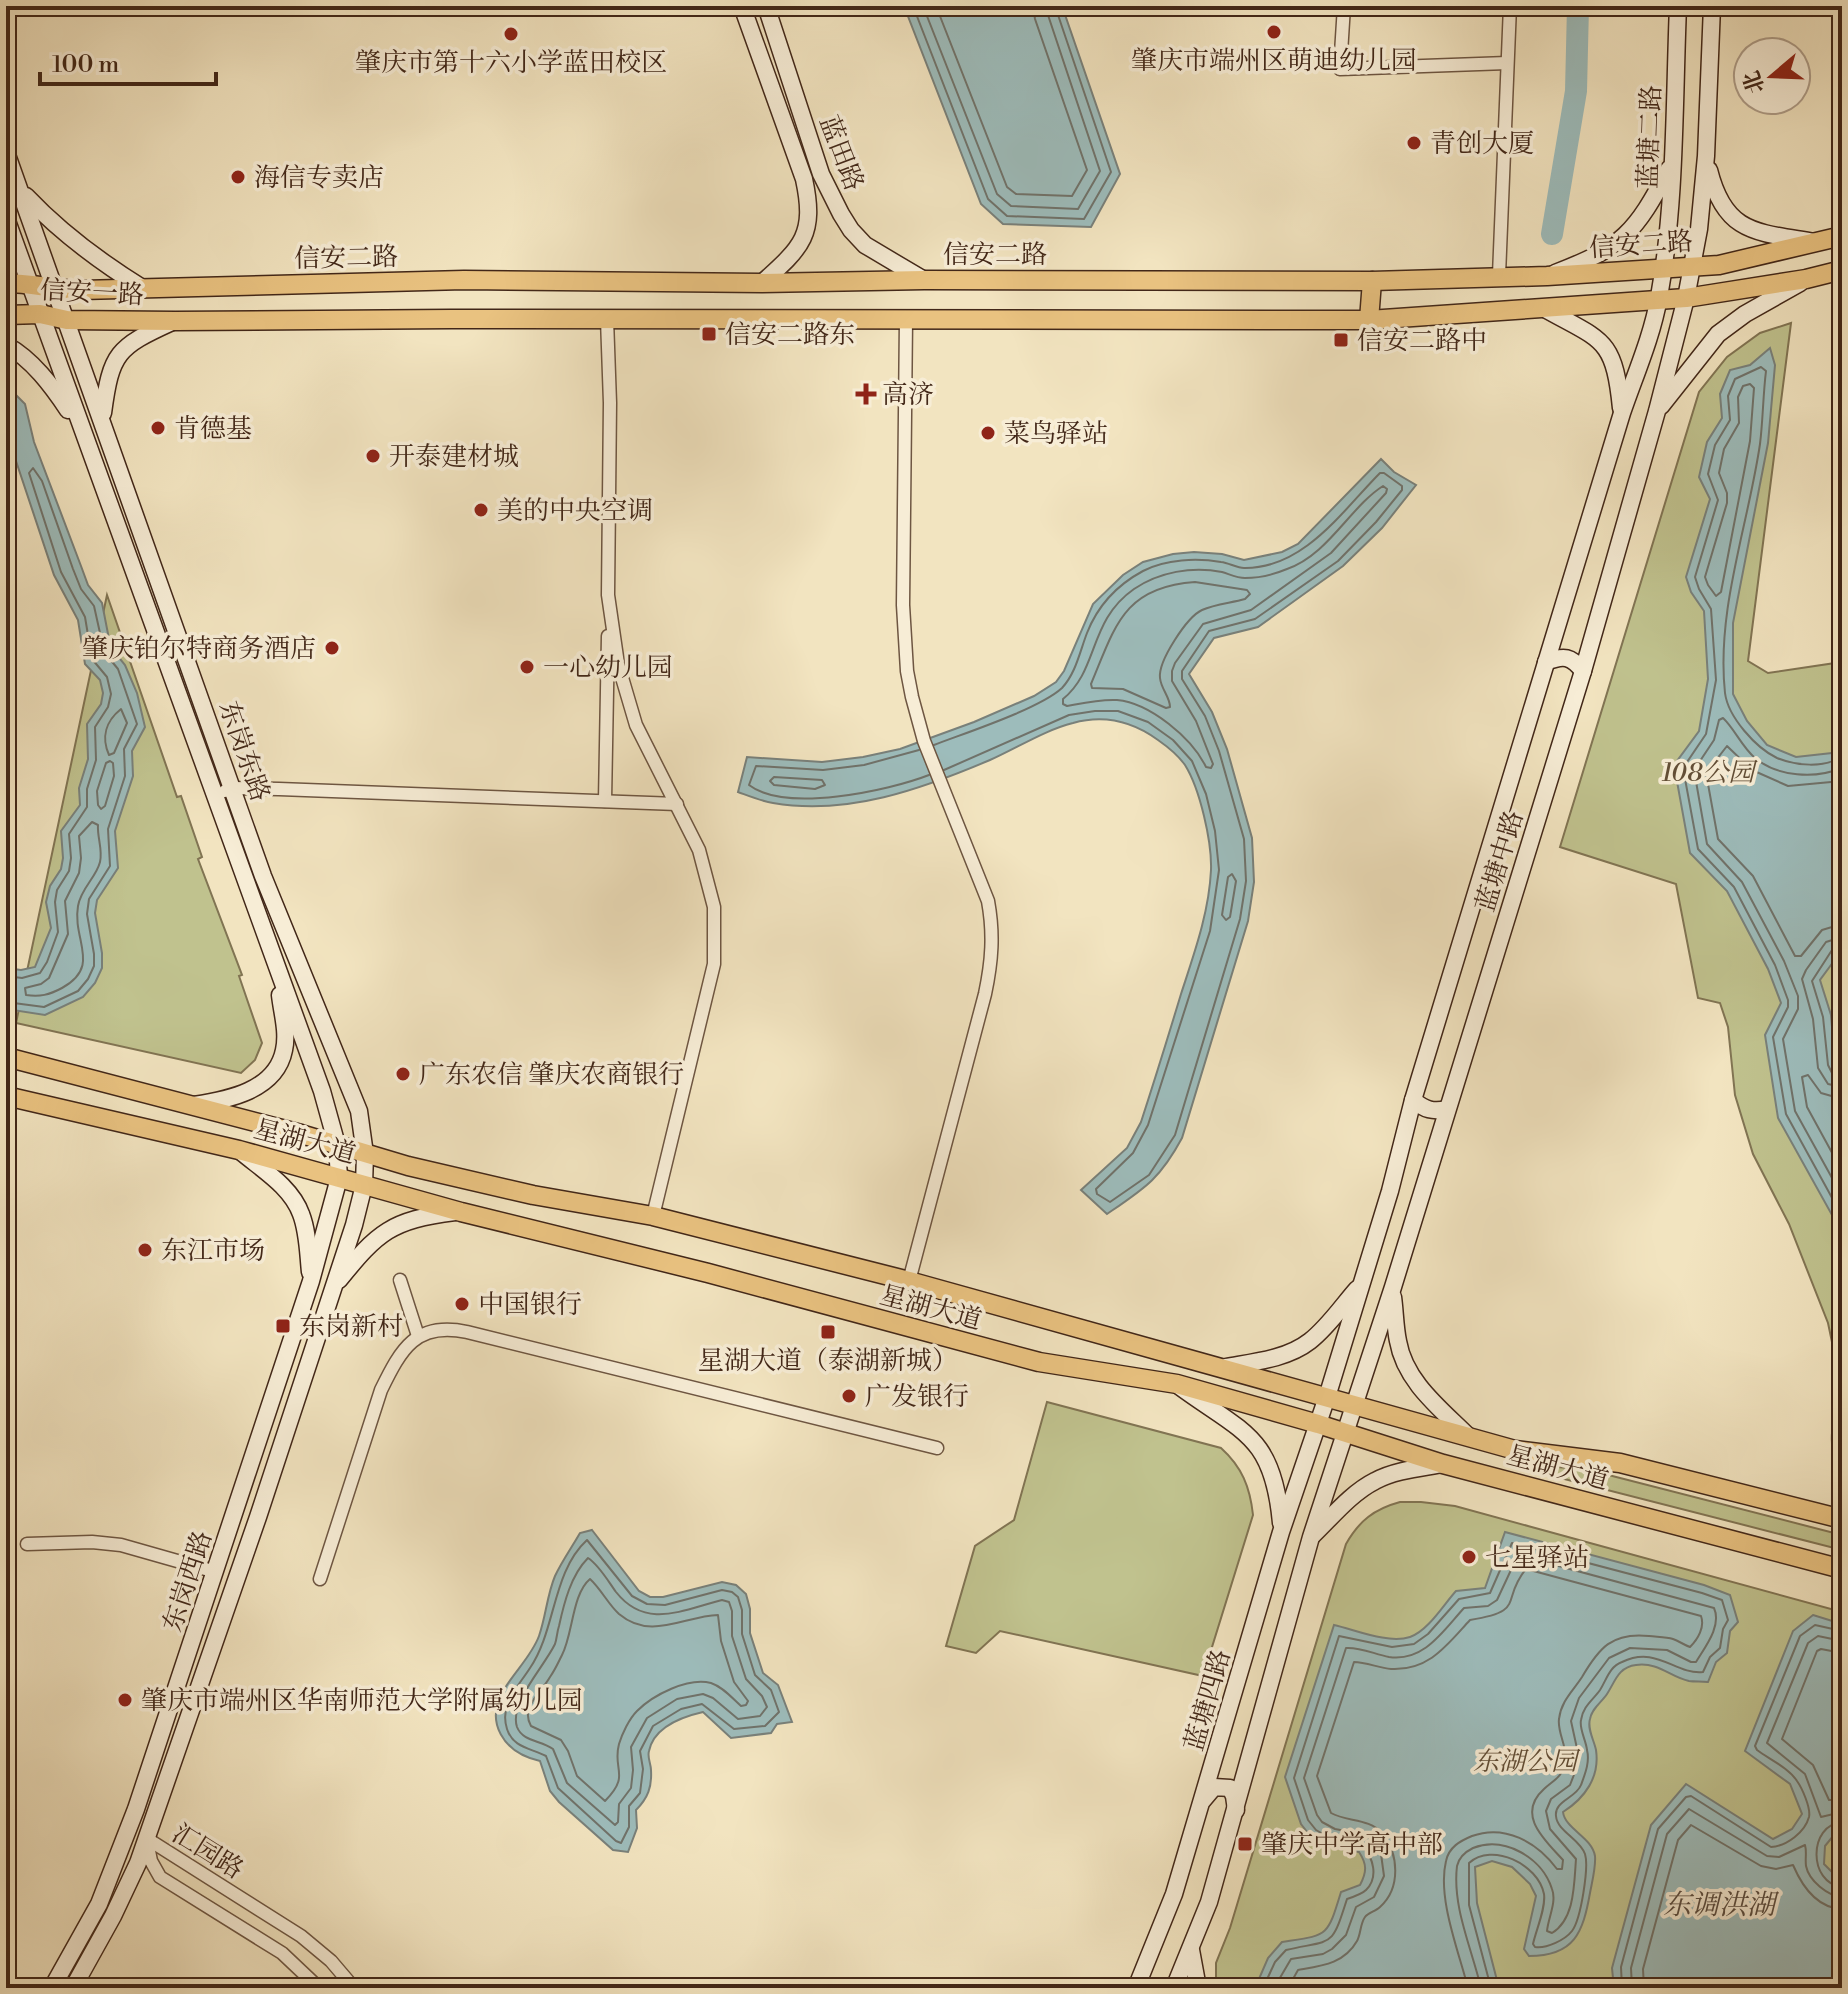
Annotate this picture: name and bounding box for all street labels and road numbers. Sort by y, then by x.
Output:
street label: 蓝塘二路 [1632,85,1668,190]
street label: 蓝田路 [812,111,870,196]
street label: 信安二路 [1588,225,1694,265]
street label: 信安二路 [943,239,1047,271]
street label: 信安二路 [294,241,398,275]
street label: 信安一路 [39,274,145,312]
street label: 东岗东路 [212,697,276,806]
street label: 蓝塘中路 [1469,807,1530,916]
street label: 星湖大道 [250,1113,359,1171]
street label: 星湖大道 [876,1279,985,1337]
street label: 星湖大道 [1503,1439,1612,1497]
street label: 东岗西路 [157,1527,219,1636]
street label: 蓝塘四路 [1178,1646,1238,1755]
street label: 汇园路 [166,1818,249,1886]

